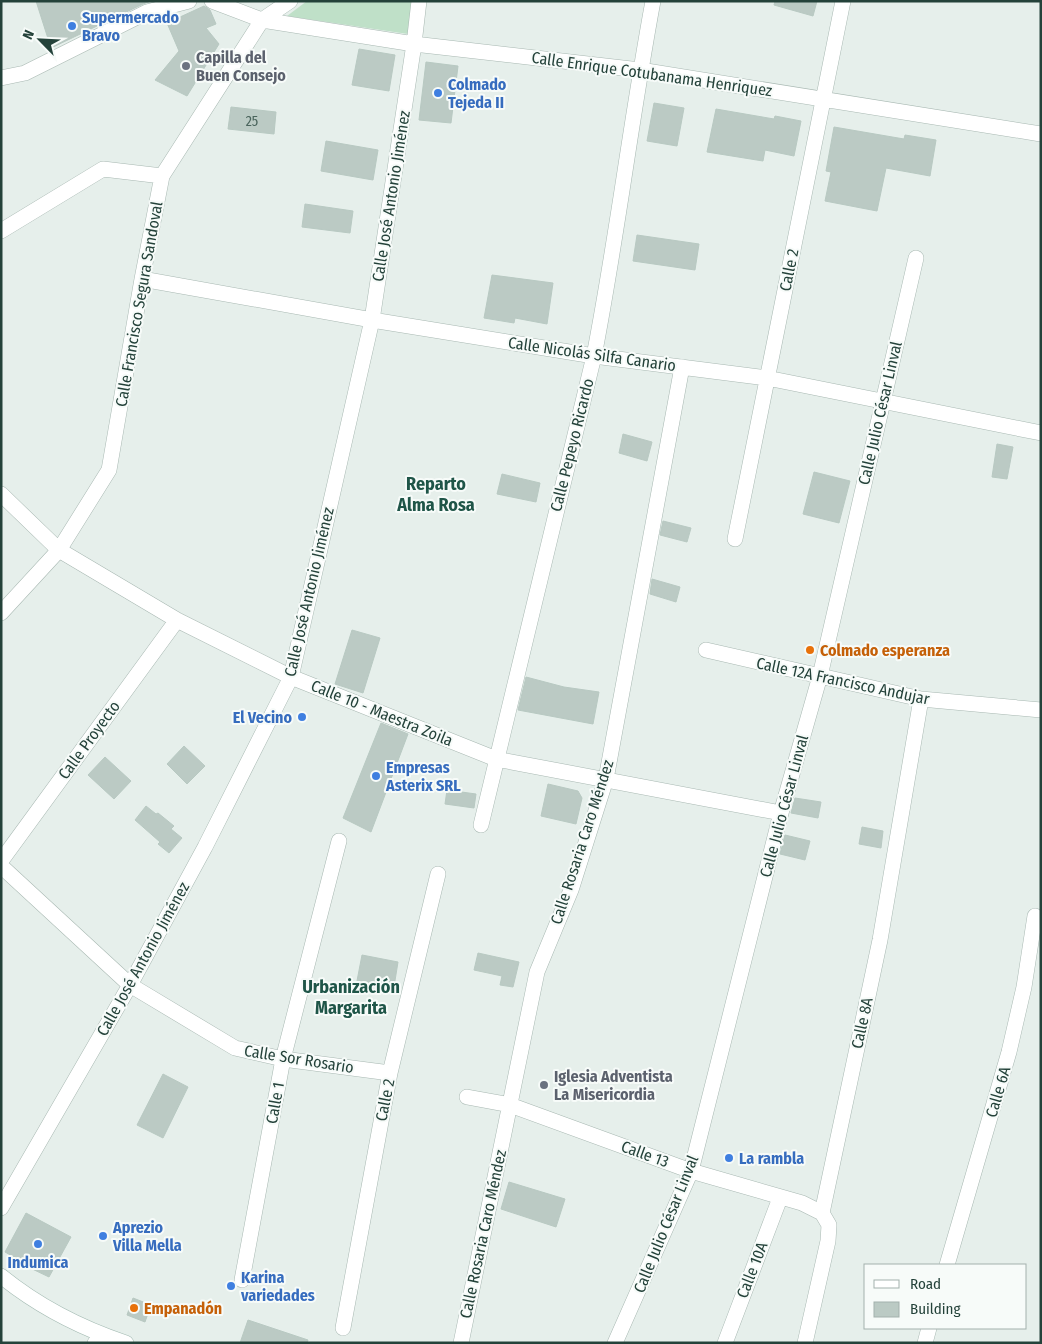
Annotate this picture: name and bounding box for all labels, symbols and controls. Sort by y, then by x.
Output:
place label: Supermercado Bravo [82,8,179,45]
north arrow [15,15,65,65]
marker: Supermercado Bravo [66,20,78,32]
text: N [19,28,38,42]
place label: Capilla del Buen Consejo [196,48,286,85]
street label: Calle Enrique Cotubanama Henriquez [531,48,773,100]
marker: Capilla del Buen Consejo [180,60,192,72]
place label: Colmado Tejeda II [448,75,507,112]
marker: Colmado Tejeda II [432,87,444,99]
street label: Calle José Antonio Jiménez [368,109,414,283]
house number: 25 [246,113,258,130]
street label: Calle Francisco Segura Sandoval [112,200,166,408]
street label: Calle 2 [776,247,802,293]
street label: Calle Nicolás Silfa Canario [507,333,677,375]
street label: Calle Julio César Linval [854,339,906,487]
street label: Calle Pepeyo Ricardo [546,376,598,514]
district label: Reparto Alma Rosa [396,473,475,516]
street label: Calle José Antonio Jiménez [280,506,338,678]
place label: Colmado esperanza [820,641,950,660]
marker: Colmado esperanza [804,644,816,656]
street label: Calle 12A Francisco Andujar [755,653,932,709]
street label: Calle 10 - Maestra Zoila [308,676,456,750]
street label: Calle Proyecto [54,697,124,783]
place label: El Vecino [233,708,292,727]
marker: El Vecino [296,711,308,723]
street label: Calle Julio César Linval [756,733,812,879]
street label: Calle Rosaria Caro Méndez [546,757,618,927]
place label: Empresas Asterix SRL [385,758,461,795]
marker: Empresas Asterix SRL [370,770,382,782]
street label: Calle José Antonio Jiménez [93,879,193,1039]
district label: Urbanización Margarita [302,976,400,1019]
street label: Calle 8A [847,995,877,1050]
street label: Calle Sor Rosario [243,1041,355,1077]
street label: Calle 6A [982,1064,1014,1120]
place label: Iglesia Adventista La Misericordia [554,1067,673,1104]
street label: Calle 2 [372,1077,398,1123]
marker: Iglesia Adventista La Misericordia [538,1079,550,1091]
street label: Calle 1 [262,1081,288,1125]
street label: Calle 13 [619,1137,671,1171]
street label: Calle Rosaria Caro Méndez [456,1148,510,1320]
place label: La rambla [739,1149,804,1168]
street label: Calle Julio César Linval [630,1152,702,1296]
marker: La rambla [723,1152,735,1164]
place label: Aprezio Villa Mella [112,1218,182,1255]
marker: Aprezio Villa Mella [97,1230,109,1242]
marker: Indumica [32,1238,44,1250]
street label: Calle 10A [733,1239,772,1301]
place label: Indumica [8,1253,68,1272]
legend [864,1264,1027,1329]
place label: Karina variedades [240,1268,315,1305]
text: Road [910,1275,941,1293]
marker: Karina variedades [225,1280,237,1292]
place label: Empanadón [144,1299,222,1318]
text: Building [910,1300,961,1318]
marker: Empanadón [128,1302,140,1314]

